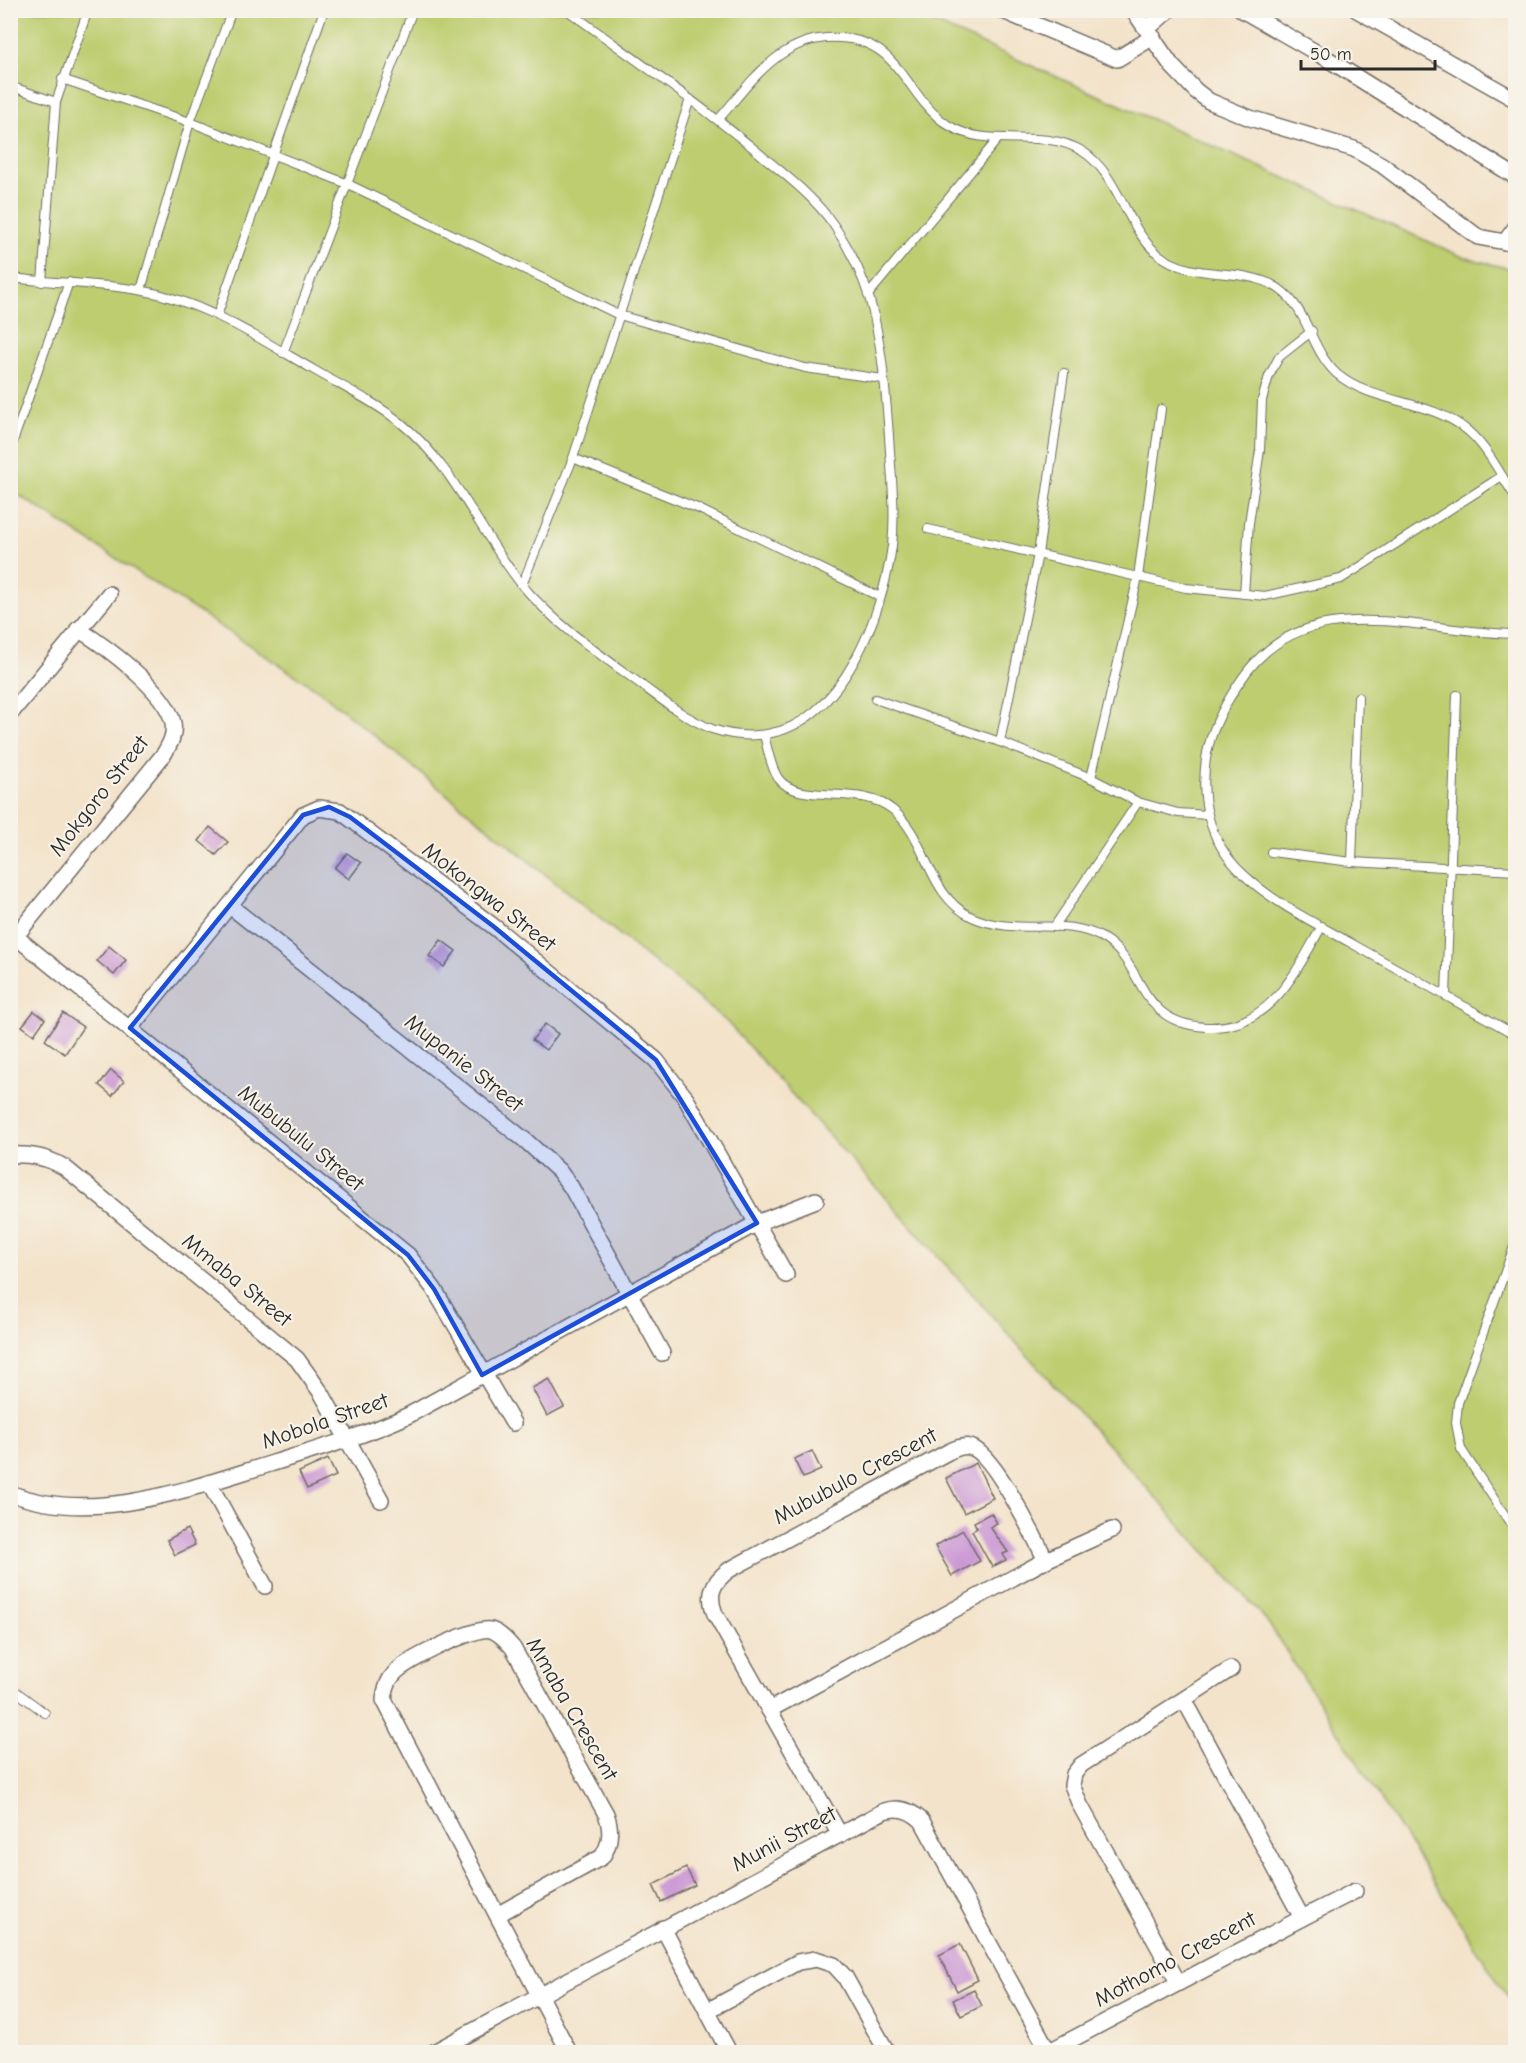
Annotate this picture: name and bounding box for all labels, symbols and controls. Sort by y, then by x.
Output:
scale bar [1301,33,1434,71]
text: 50 m [1310,44,1352,65]
street label: Mokgoro Street [44,730,155,862]
street label: Mokongwa Street [417,837,561,958]
street label: Mupanie Street [400,1009,529,1118]
street label: Mububulu Street [233,1079,370,1197]
street label: Mmaba Street [177,1228,298,1333]
street label: Mobola Street [258,1387,392,1455]
street label: Mububulo Crescent [769,1422,942,1530]
street label: Mmaba Crescent [521,1633,624,1786]
street label: Munii Street [727,1800,841,1877]
street label: Mothomo Crescent [1090,1905,1261,2012]

